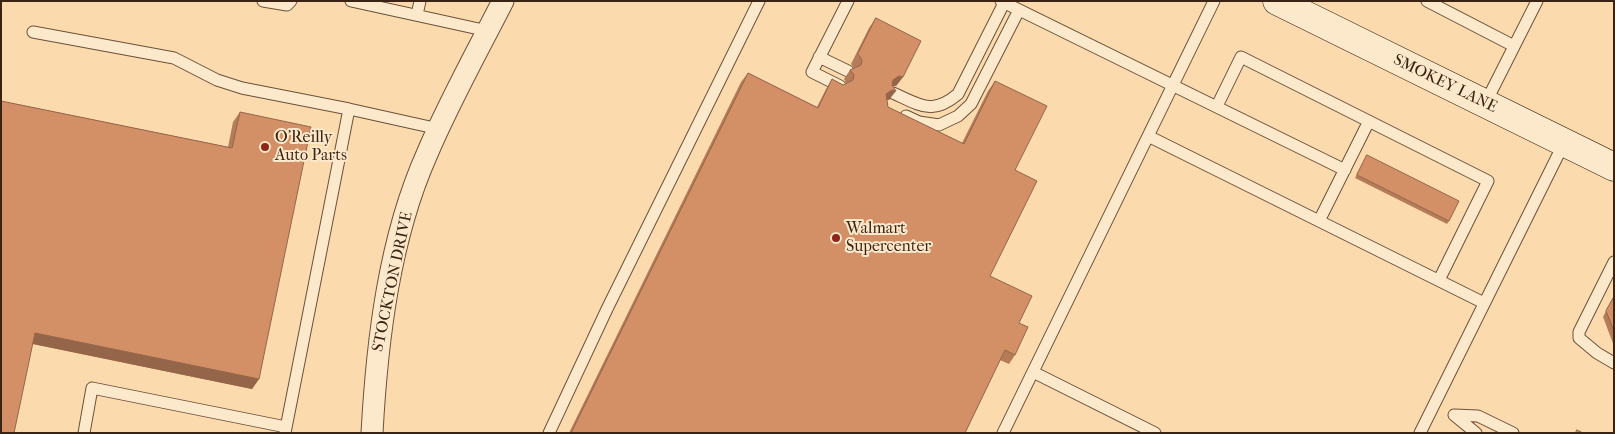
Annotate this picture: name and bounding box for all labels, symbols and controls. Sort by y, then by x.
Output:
street label: SMOKEY LANE [1390,51,1500,117]
place label: O'Reilly Auto Parts [275,128,347,166]
marker: O'Reilly Auto Parts [259,141,271,153]
street label: STOCKTON DRIVE [369,210,417,354]
place label: Walmart Supercenter [846,219,931,257]
marker: Walmart Supercenter [830,232,842,244]

